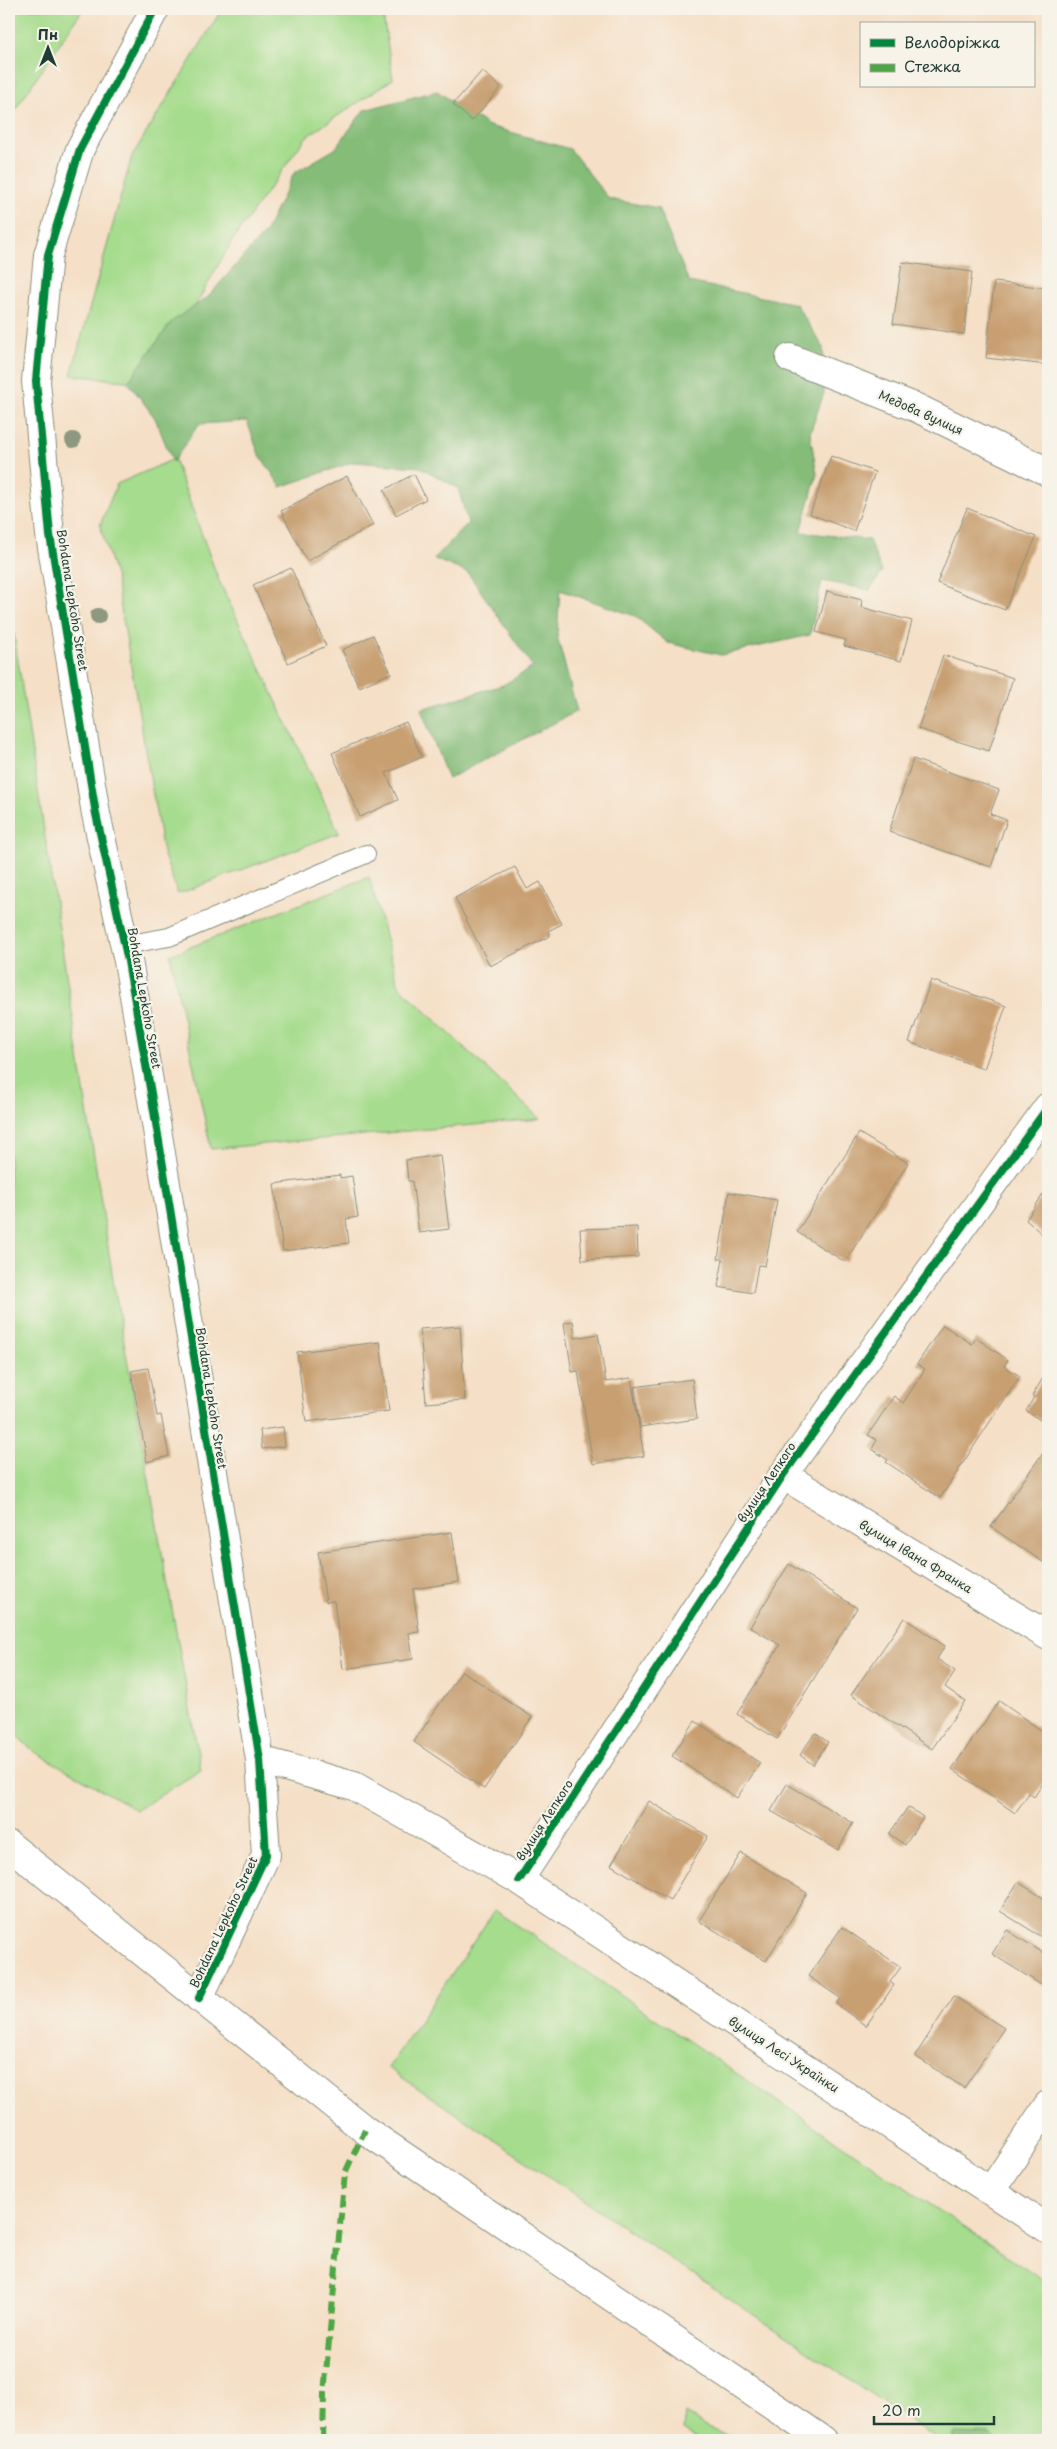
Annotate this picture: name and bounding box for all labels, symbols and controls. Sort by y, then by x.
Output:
north arrow [22,22,72,72]
legend [860,22,1034,88]
text: Пн [38,24,58,45]
text: Велодоріжка [904,30,1000,53]
text: Стежка [904,54,961,77]
street label: Медова вулиця [876,385,966,439]
street label: Bohdana Lepkoho Street [53,528,93,672]
street label: Bohdana Lepkoho Street [124,926,166,1070]
street label: Bohdana Lepkoho Street [192,1326,232,1470]
street label: вулиця Лепкого [732,1438,800,1526]
street label: вулиця Івана Франка [856,1515,976,1597]
street label: вулиця Лепкого [511,1776,577,1864]
street label: Bohdana Lepkoho Street [185,1853,261,1991]
street label: вулиця Лесі Українки [725,2011,843,2097]
scale bar [874,2394,994,2426]
text: 20 m [882,2398,921,2421]

